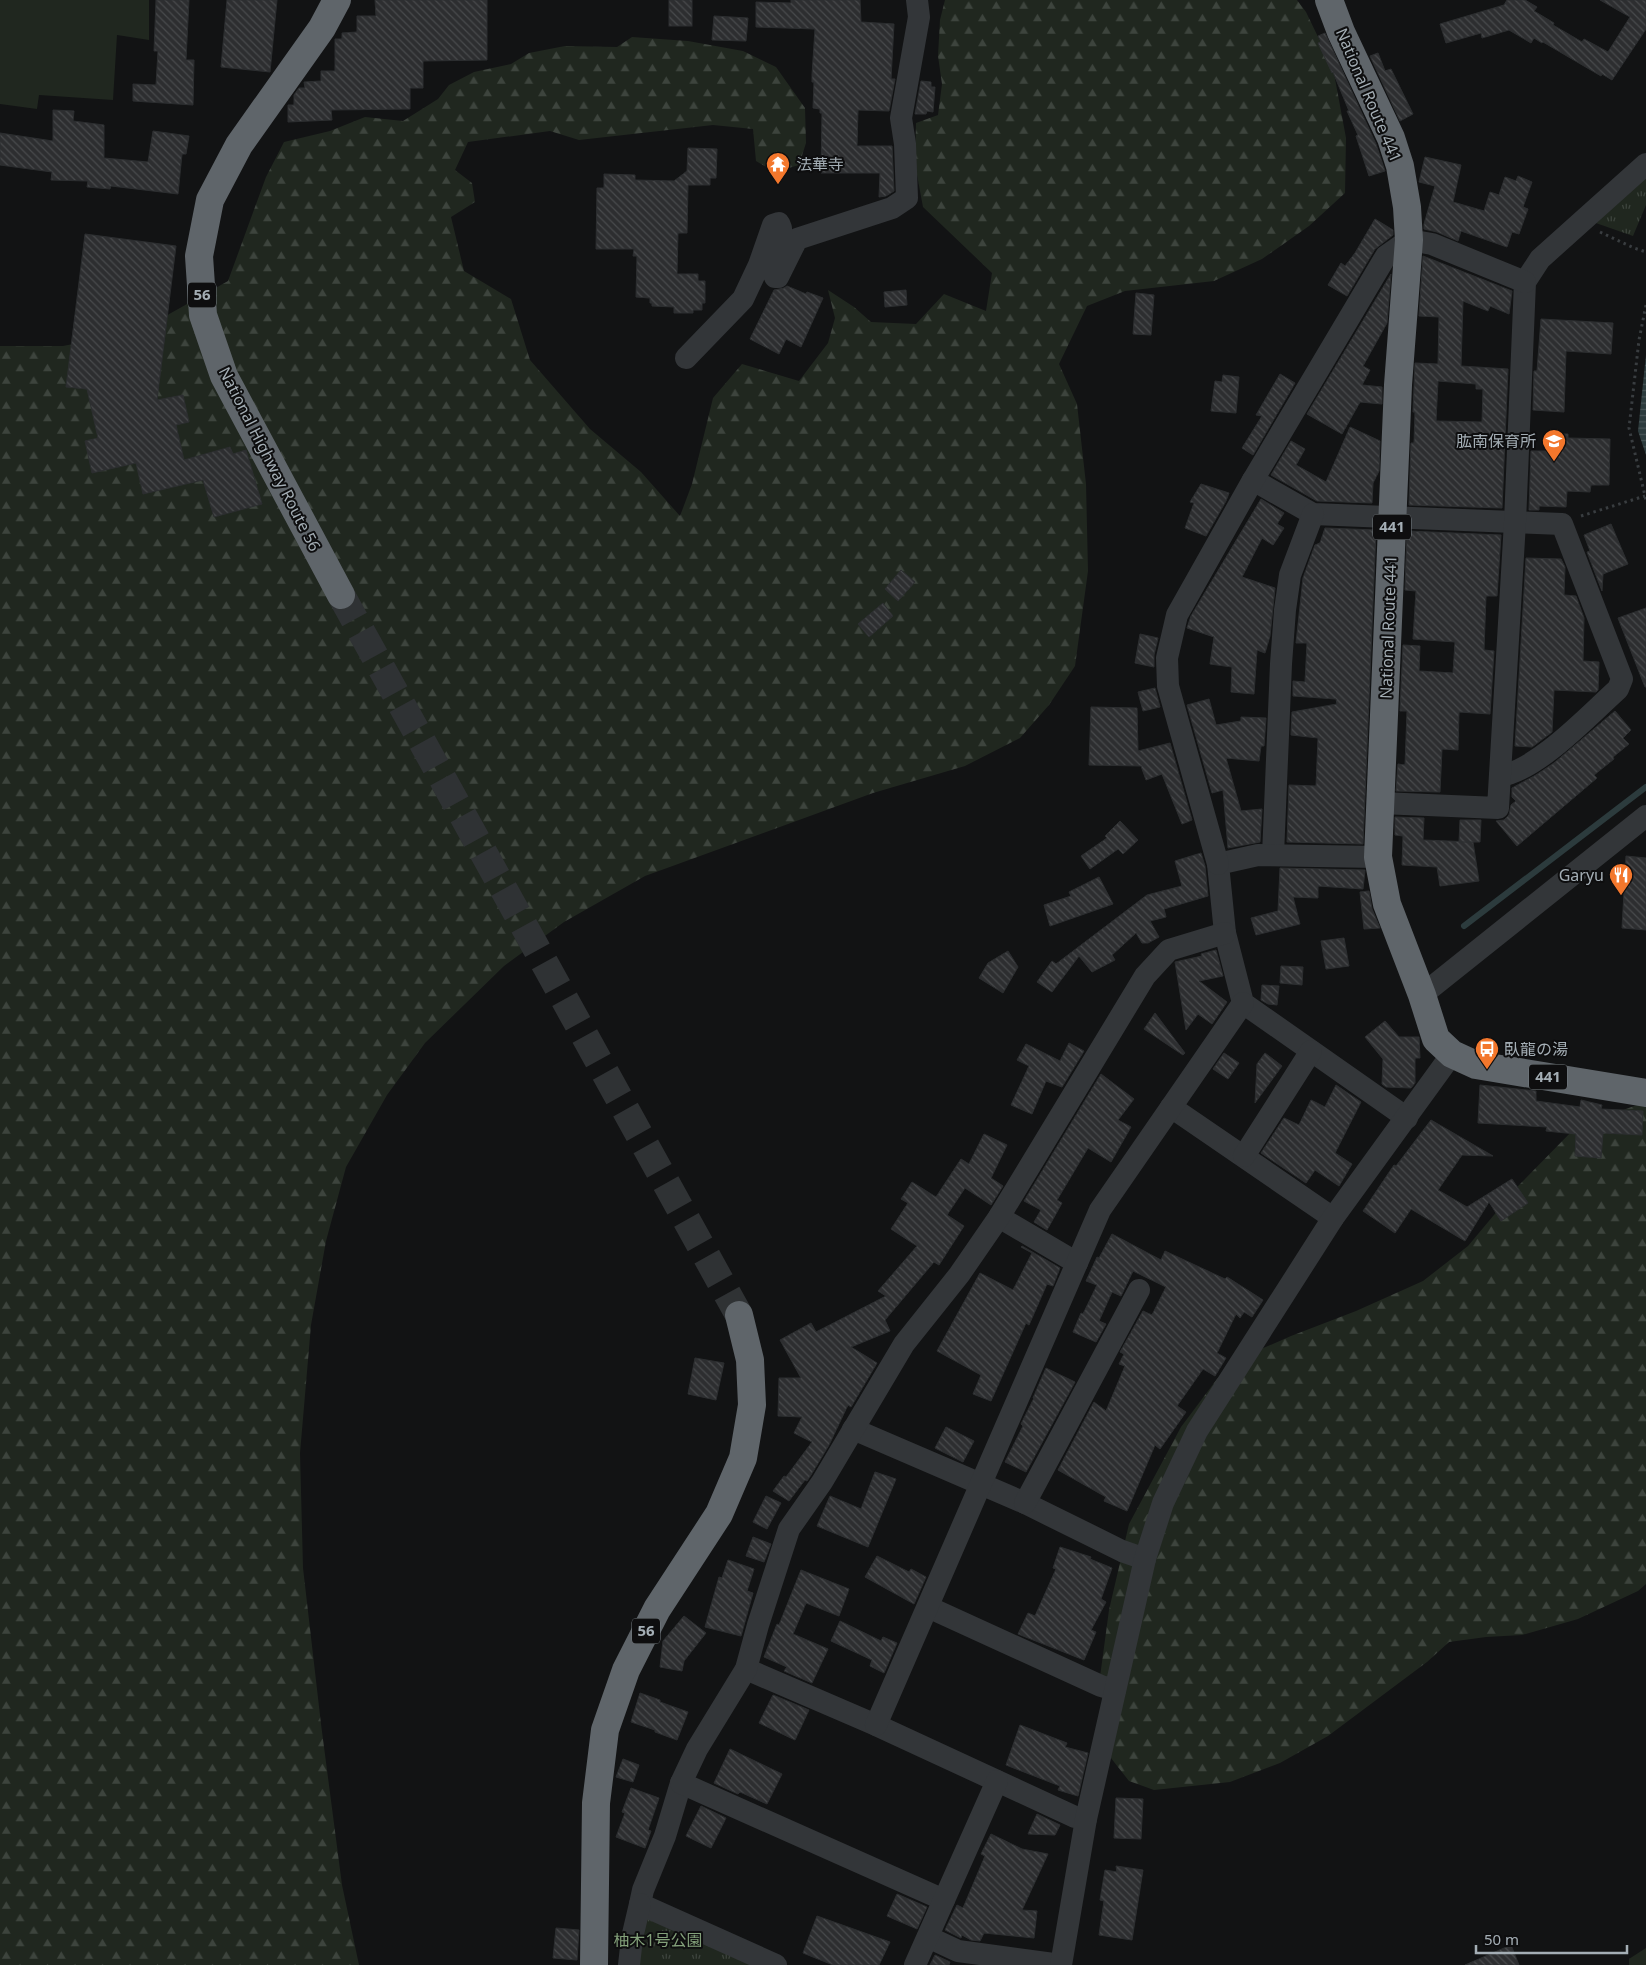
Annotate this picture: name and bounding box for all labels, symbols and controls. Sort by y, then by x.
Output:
street label: National Route 441 [1331,25,1407,165]
temple icon: 法華寺 [765,151,791,185]
place label: 法華寺 [796,153,844,175]
road number: 56 [188,282,216,308]
street label: National Highway Route 56 [214,363,326,555]
school or university icon: 肱南保育所 [1541,428,1567,462]
place label: 肱南保育所 [1456,430,1536,452]
road number: 441 [1373,514,1411,540]
street label: National Route 441 [1374,555,1402,699]
restaurant icon: Garyu [1608,862,1634,896]
place label: Garyu [1559,864,1604,886]
bus stop icon: 臥龍の湯 [1474,1036,1500,1070]
place label: 臥龍の湯 [1504,1038,1568,1060]
road number: 441 [1529,1064,1567,1090]
road number: 56 [632,1618,660,1644]
scale bar [1476,1922,1627,1954]
park label: 柚木1号公園 [613,1929,703,1951]
text: 50 m [1484,1929,1519,1949]

